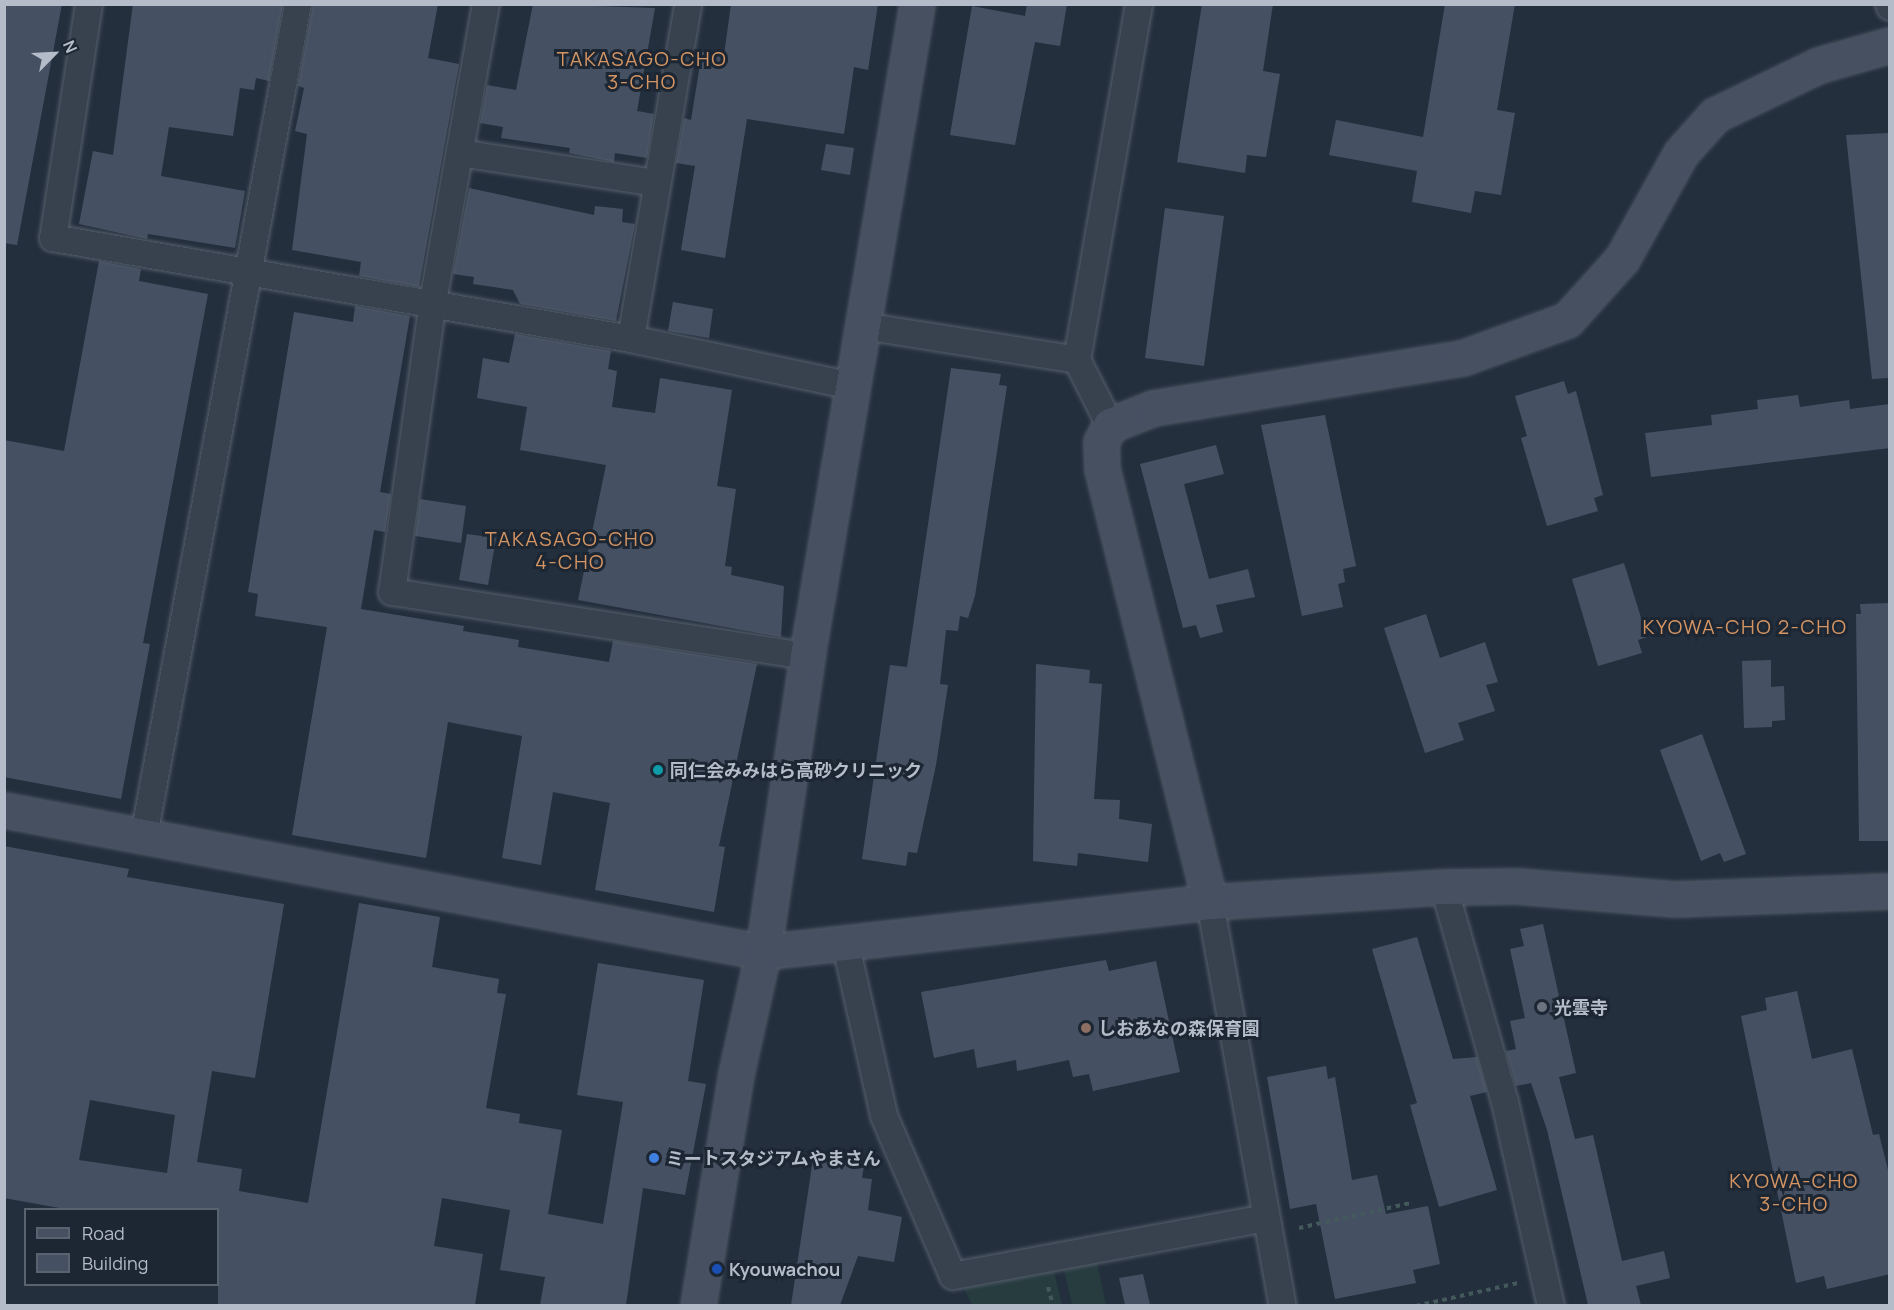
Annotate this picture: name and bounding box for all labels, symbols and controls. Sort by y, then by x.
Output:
north arrow [24,24,84,84]
text: N [58,37,83,56]
district label: TAKASAGO-CHO 3-CHO [557,47,727,94]
district label: TAKASAGO-CHO 4-CHO [485,527,655,574]
district label: KYOWA-CHO 2-CHO [1642,614,1848,638]
place label: 同仁会みみはら高砂クリニック [670,759,922,781]
marker: 同仁会みみはら高砂クリニック [651,763,665,777]
place label: 光雲寺 [1554,996,1608,1018]
marker: 光雲寺 [1535,1000,1549,1014]
place label: しおあなの森保育園 [1098,1017,1260,1039]
marker: しおあなの森保育園 [1079,1021,1093,1035]
place label: ミートスタジアムやまさん [666,1147,882,1169]
marker: ミートスタジアムやまさん [647,1151,661,1165]
district label: KYOWA-CHO 3-CHO [1729,1169,1859,1216]
legend [24,1208,219,1286]
text: Road [82,1221,125,1245]
text: Building [82,1251,148,1275]
place label: Kyouwachou [729,1258,840,1280]
marker: Kyouwachou [710,1262,724,1276]

